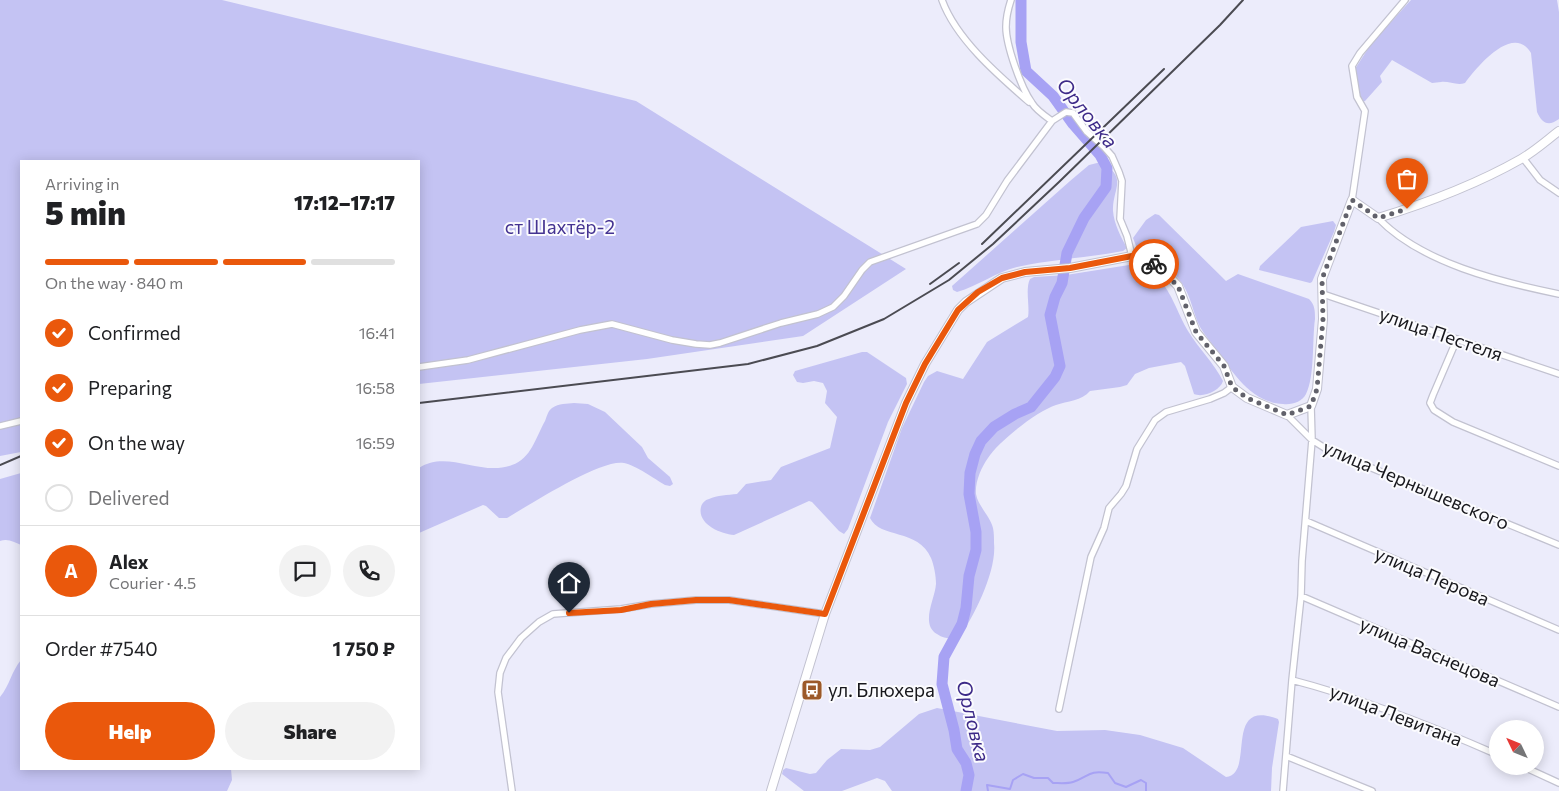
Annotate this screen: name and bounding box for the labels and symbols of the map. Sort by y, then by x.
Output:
water label: Орловка [1052,73,1123,152]
pin [1386,158,1428,209]
park label: ст Шахтёр-2 [505,215,615,238]
courier [1129,239,1179,289]
street label: улица Пестеля [1376,302,1506,365]
street label: улица Чернышевского [1320,435,1513,534]
street label: улица Перова [1371,541,1493,610]
pin [548,562,590,613]
street label: улица Васнецова [1357,612,1504,691]
bus stop icon: ул. Блюхера [800,678,824,702]
place label: ул. Блюхера [828,678,935,701]
water label: Орловка [952,678,996,764]
street label: улица Левитана [1327,679,1466,750]
north arrow [1489,720,1544,775]

